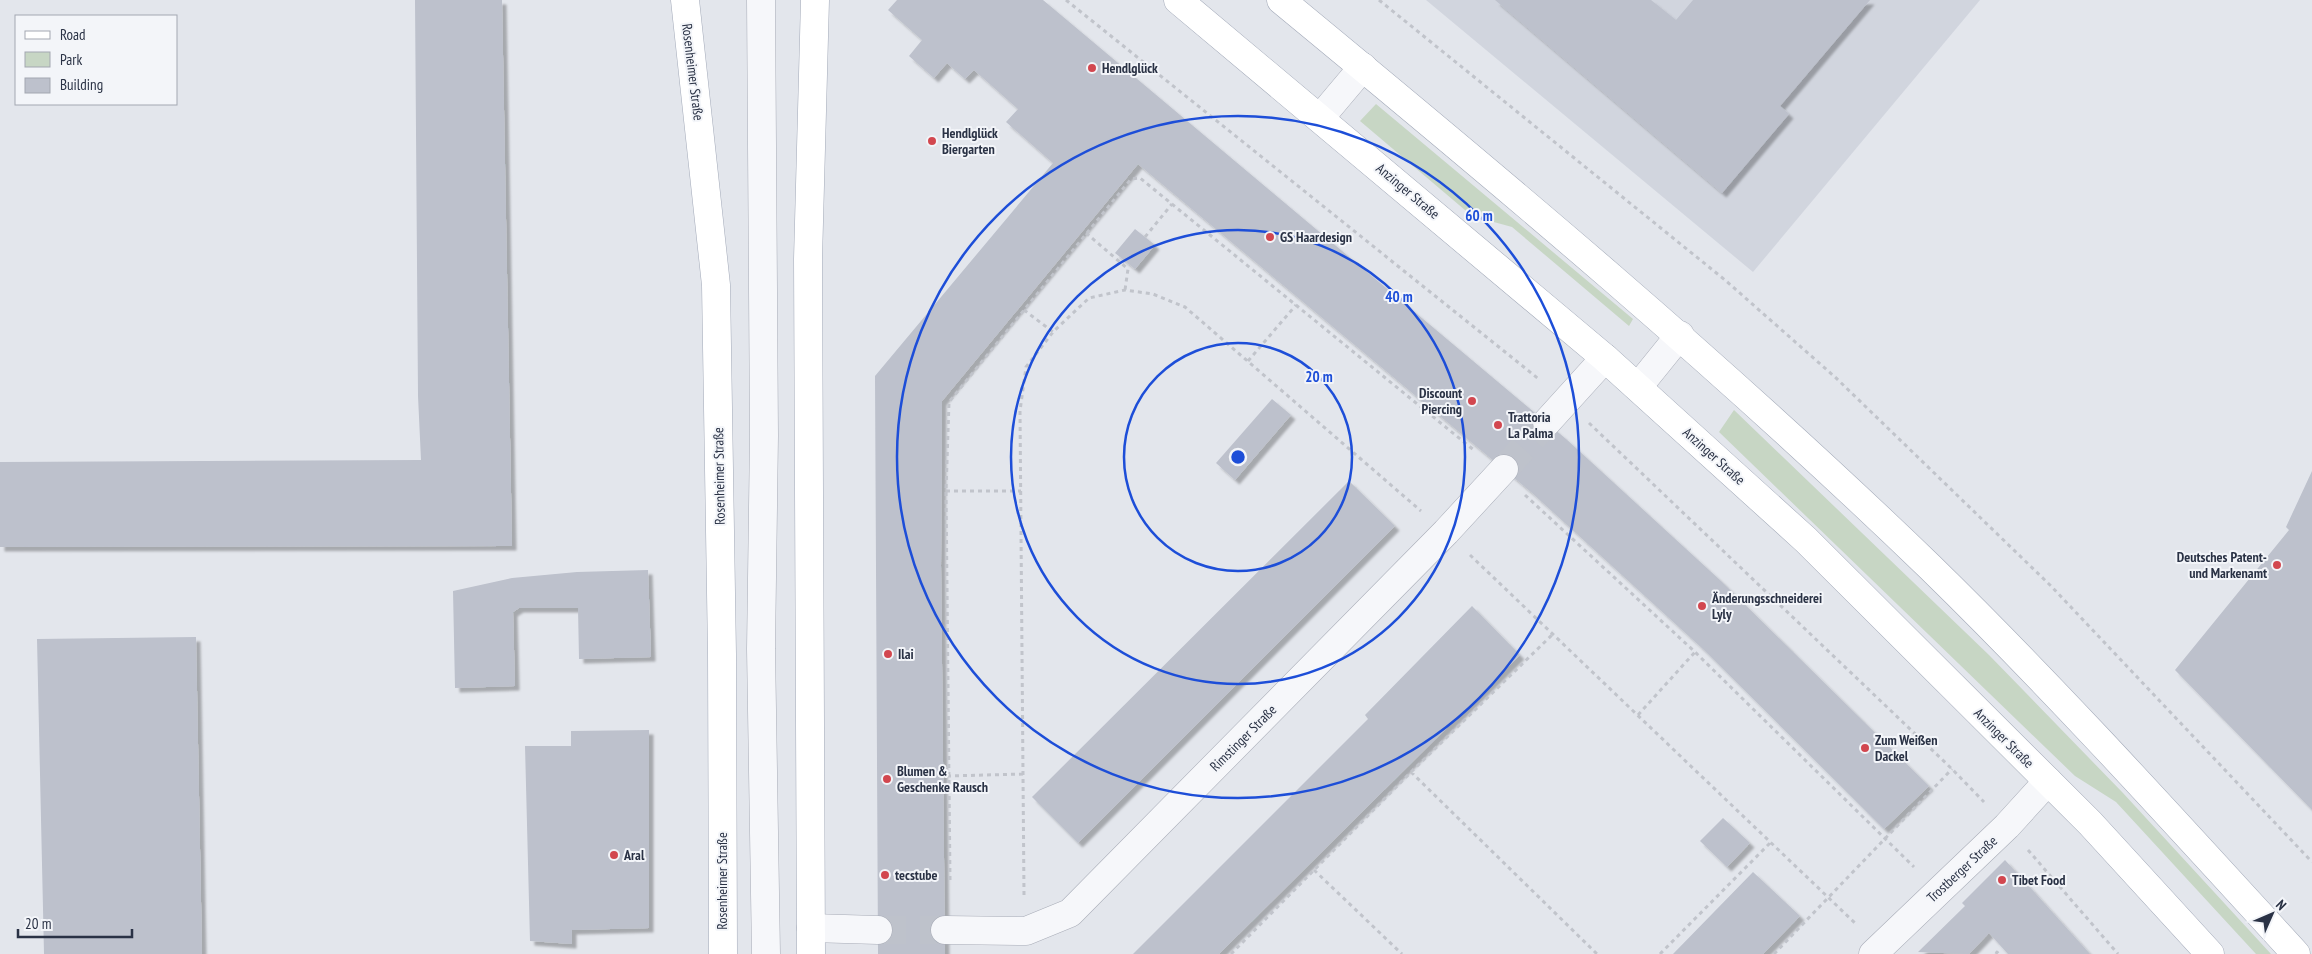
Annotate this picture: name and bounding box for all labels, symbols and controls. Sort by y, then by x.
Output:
legend [15,15,178,105]
street label: Rosenheimer Straße [678,23,708,122]
text: Road [60,25,86,44]
text: Park [60,50,82,69]
place label: Hendlglück [1102,59,1158,77]
marker: Hendlglück [1086,62,1098,74]
text: Building [60,75,103,94]
place label: Hendlglück Biergarten [942,124,998,158]
marker: Hendlglück Biergarten [926,135,938,147]
street label: Anzinger Straße [1373,159,1444,223]
text: 60 m [1465,206,1493,225]
place label: GS Haardesign [1280,228,1352,246]
marker: GS Haardesign [1264,231,1276,243]
text: 40 m [1385,287,1413,306]
text: 20 m [1305,367,1333,386]
place label: Discount Piercing [1419,384,1462,418]
marker: Discount Piercing [1466,395,1478,407]
place label: Trattoria La Palma [1508,408,1553,442]
marker: Trattoria La Palma [1492,419,1504,431]
street label: Anzinger Straße [1679,423,1749,489]
street label: Rosenheimer Straße [709,427,729,525]
centre of rings [1229,448,1247,466]
place label: Deutsches Patent- und Markenamt [2177,548,2267,582]
marker: Deutsches Patent- und Markenamt [2271,559,2283,571]
place label: Änderungsschneiderei Lyly [1711,589,1822,623]
marker: Änderungsschneiderei Lyly [1696,600,1708,612]
place label: Ilai [898,645,914,663]
marker: Ilai [882,648,894,660]
street label: Rimstinger Straße [1206,701,1280,775]
street label: Anzinger Straße [1970,704,2038,772]
place label: Zum Weißen Dackel [1875,731,1938,765]
marker: Zum Weißen Dackel [1859,742,1871,754]
place label: Blumen & Geschenke Rausch [897,762,988,796]
marker: Blumen & Geschenke Rausch [881,773,893,785]
street label: Rosenheimer Straße [713,832,731,930]
street label: Trostberger Straße [1923,832,2001,906]
place label: Aral [623,846,645,864]
marker: Aral [608,849,620,861]
place label: tecstube [895,866,937,884]
marker: tecstube [879,869,891,881]
place label: Tibet Food [2012,871,2065,889]
marker: Tibet Food [1996,874,2008,886]
north arrow [2247,889,2297,939]
text: N [2272,896,2290,914]
scale bar [18,906,131,938]
text: 20 m [25,914,51,933]

